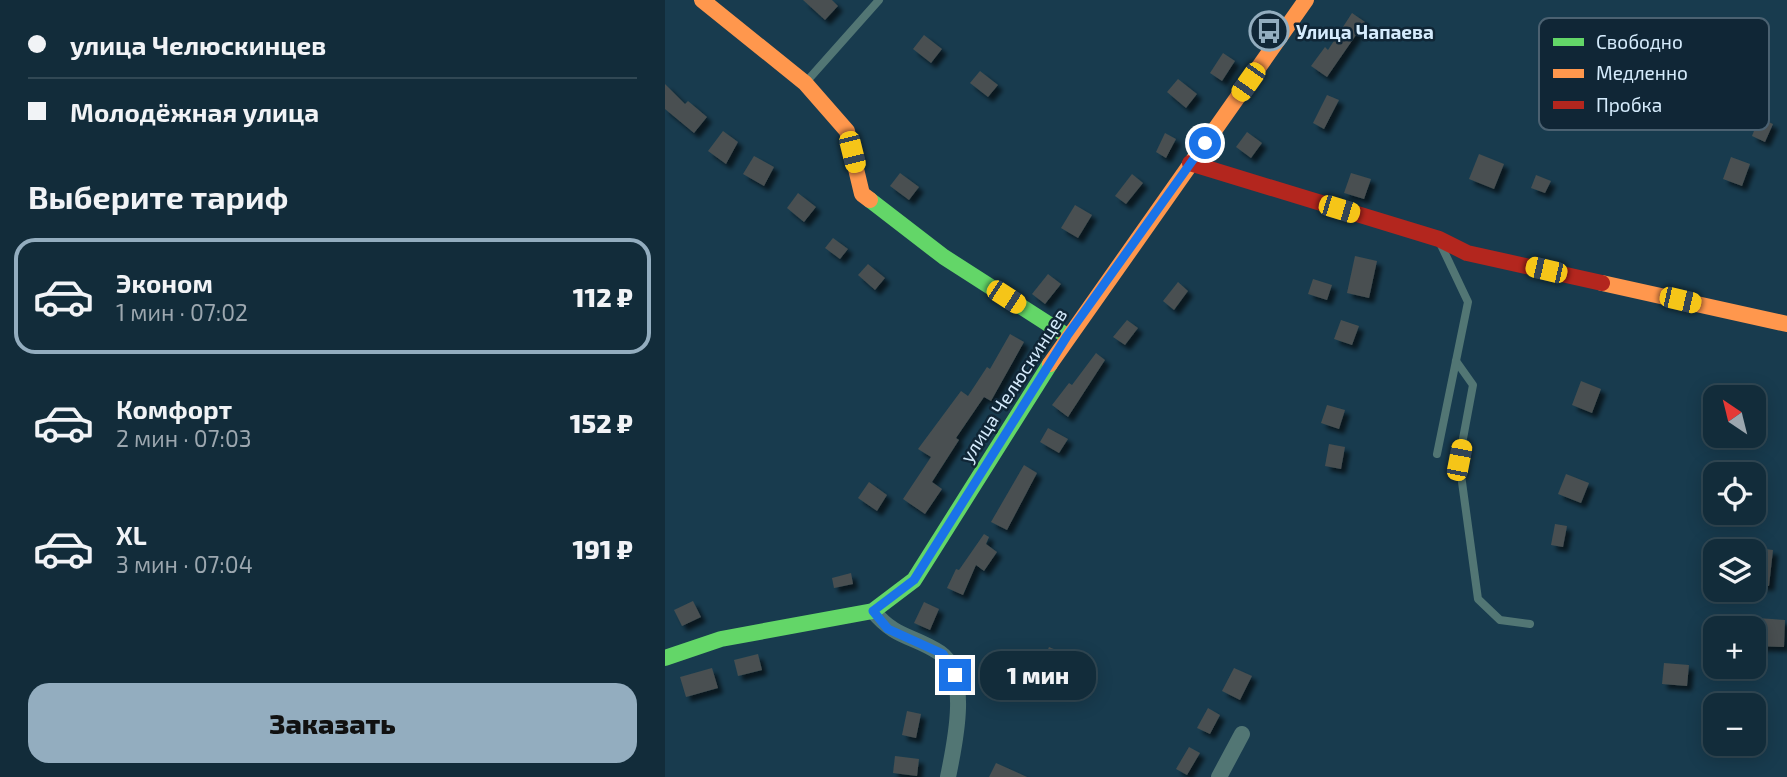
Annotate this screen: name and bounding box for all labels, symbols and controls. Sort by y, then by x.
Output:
bus stop icon: Улица Чапаева [1248,10,1290,52]
legend [1539,18,1769,130]
place label: Улица Чапаева [1296,20,1434,43]
text: улица Челюскинцев [70,29,326,60]
text: Свободно [1596,30,1683,53]
car [1228,59,1269,105]
text: Медленно [1596,61,1688,84]
text: Пробка [1596,93,1662,116]
text: Молодёжная улица [70,96,319,127]
route start [1189,127,1221,159]
car [837,129,868,175]
text: Выберите тариф [28,177,288,215]
car [1316,193,1363,225]
car [1524,255,1569,285]
icon: car [32,265,95,328]
text: Эконом [116,267,213,298]
car [983,277,1030,317]
text: 112 ₽ [573,281,633,312]
car [1658,285,1703,315]
text: 1 мин · 07:02 [116,298,248,326]
street label: улица Челюскинцев [955,304,1072,467]
north arrow [1703,385,1766,448]
map controls [1703,385,1766,756]
icon: car [32,391,95,454]
text: Комфорт [116,393,232,424]
text: 152 ₽ [570,407,633,438]
text: 2 мин · 07:03 [116,424,252,452]
car [1445,437,1474,483]
button: locate [1703,462,1766,525]
icon: car [32,517,95,580]
text: XL [116,519,147,550]
text: 191 ₽ [572,533,633,564]
button: layers [1703,539,1766,602]
text: 3 мин · 07:04 [116,550,253,578]
button: + [1703,616,1766,679]
callout: 1 мин [979,650,1095,700]
route end [939,659,971,691]
text: 1 мин [1007,661,1069,689]
button: Заказать [28,683,637,763]
button: − [1703,693,1766,756]

